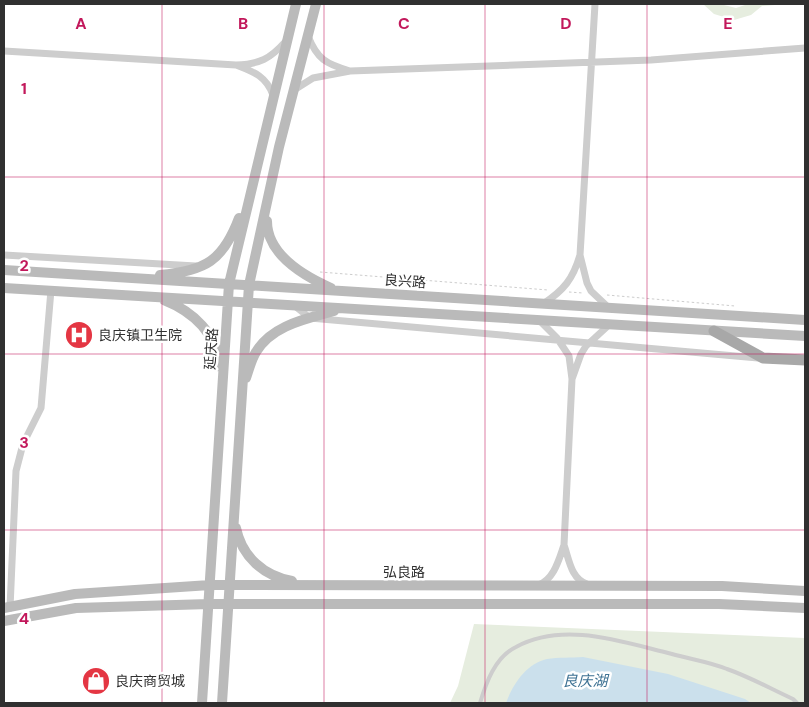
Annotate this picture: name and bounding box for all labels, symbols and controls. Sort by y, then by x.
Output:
text: A [75,13,87,34]
text: B [238,13,248,34]
text: C [398,13,410,34]
text: D [560,13,572,34]
text: E [723,13,733,34]
text: 1 [21,78,27,99]
text: 2 [19,255,29,276]
street label: 良兴路 [383,271,427,291]
hospital icon: 良庆镇卫生院 [64,320,94,350]
place label: 良庆镇卫生院 [98,326,182,344]
street label: 延庆路 [201,327,221,371]
text: 3 [19,432,29,453]
street label: 弘良路 [383,563,425,581]
text: 4 [19,608,29,629]
shop icon: 良庆商贸城 [81,666,111,696]
water label: 良庆湖 [562,671,609,691]
place label: 良庆商贸城 [115,672,185,690]

